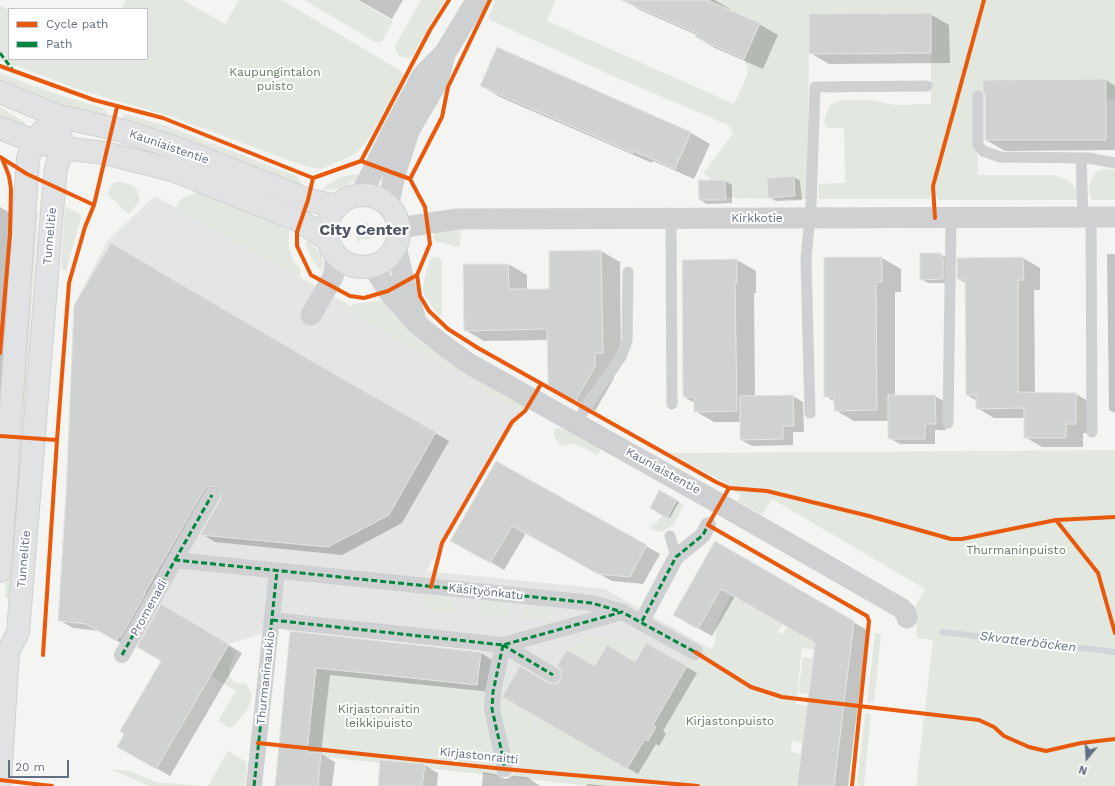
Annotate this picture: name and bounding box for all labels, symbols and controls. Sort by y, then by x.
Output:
legend [8,8,148,60]
text: Cycle path [46,17,108,31]
text: Path [46,37,72,51]
park label: Kaupungintalon puisto [229,65,321,93]
street label: Kauniaistentie [127,127,211,167]
street label: Tunnelitie [40,207,60,265]
street label: Kirkkotie [731,211,783,225]
district label: City Center [319,220,409,240]
street label: Kauniaistentie [623,445,703,497]
street label: Tunnelitie [14,530,34,588]
park label: Thurmaninpuisto [966,543,1066,557]
street label: Promenadi [128,577,170,639]
street label: Käsityönkatu [448,581,524,603]
water label: Skvatterbäcken [979,628,1077,656]
street label: Thurmaninaukio [254,630,278,726]
park label: Kirjastonraitin leikkipuisto [338,702,420,730]
park label: Kirjastonpuisto [686,714,774,728]
north arrow [1067,738,1107,778]
street label: Kirjastonraitti [439,745,519,767]
scale bar [10,752,71,778]
text: 20 m [15,760,45,774]
text: N [1077,762,1089,777]

